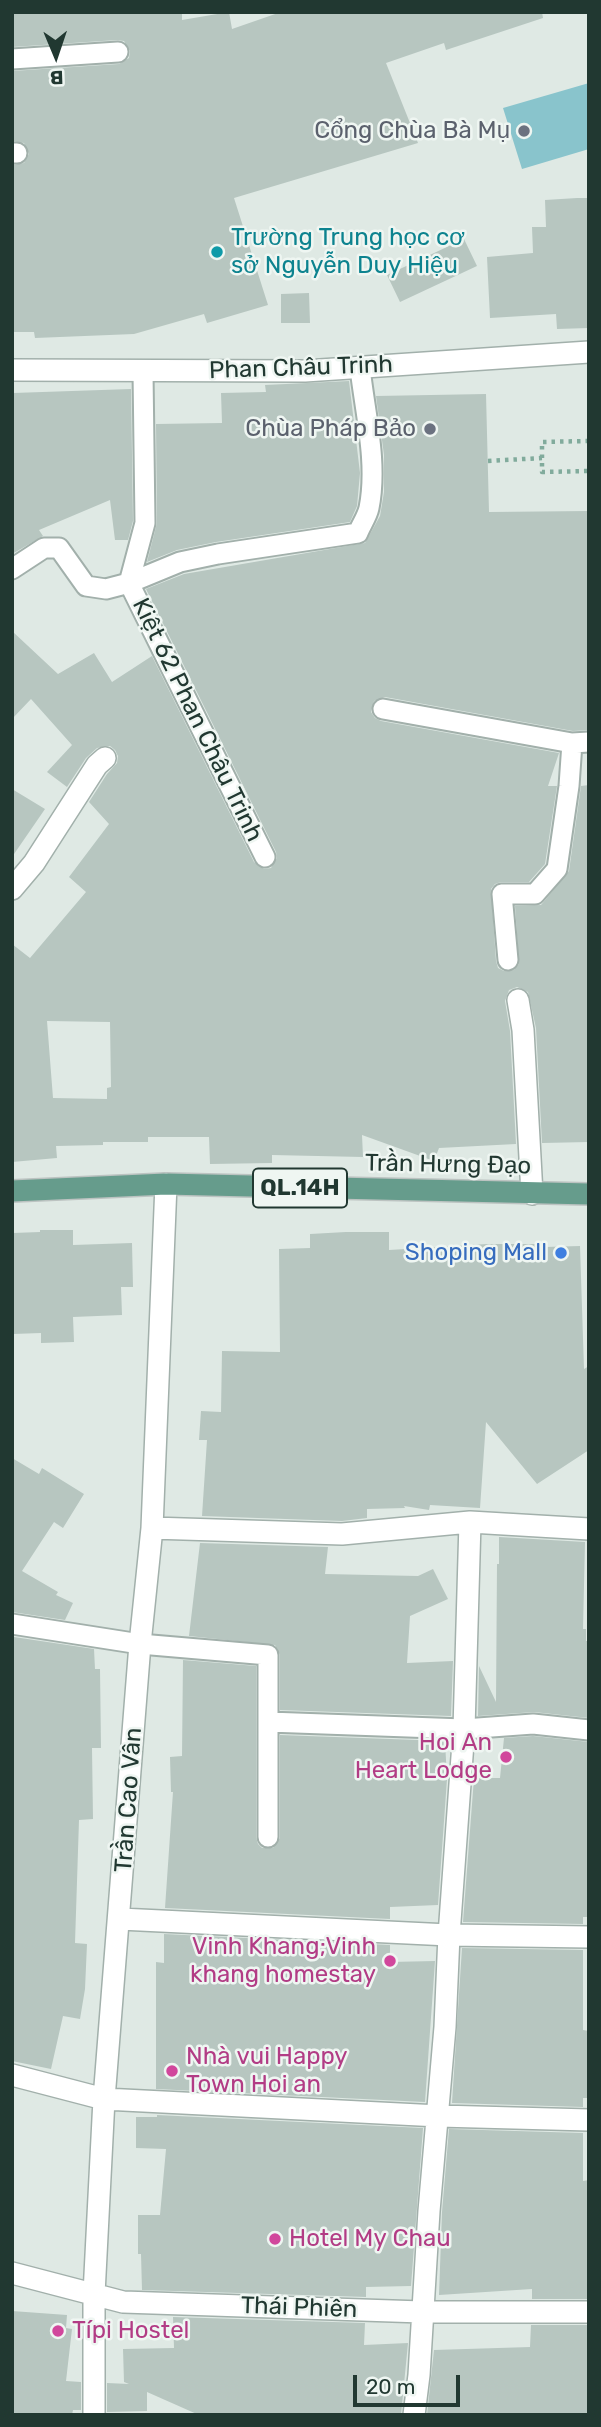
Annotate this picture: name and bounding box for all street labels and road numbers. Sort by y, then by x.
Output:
street label: Phan Châu Trinh [209,350,393,386]
street label: Kiệt 62 Phan Châu Trinh [125,594,269,846]
street label: Trần Hưng Đạo [365,1149,531,1181]
road number: QL.14H [253,1168,347,1208]
street label: Trần Cao Vân [110,1726,148,1874]
street label: Thái Phiên [240,2292,358,2324]

